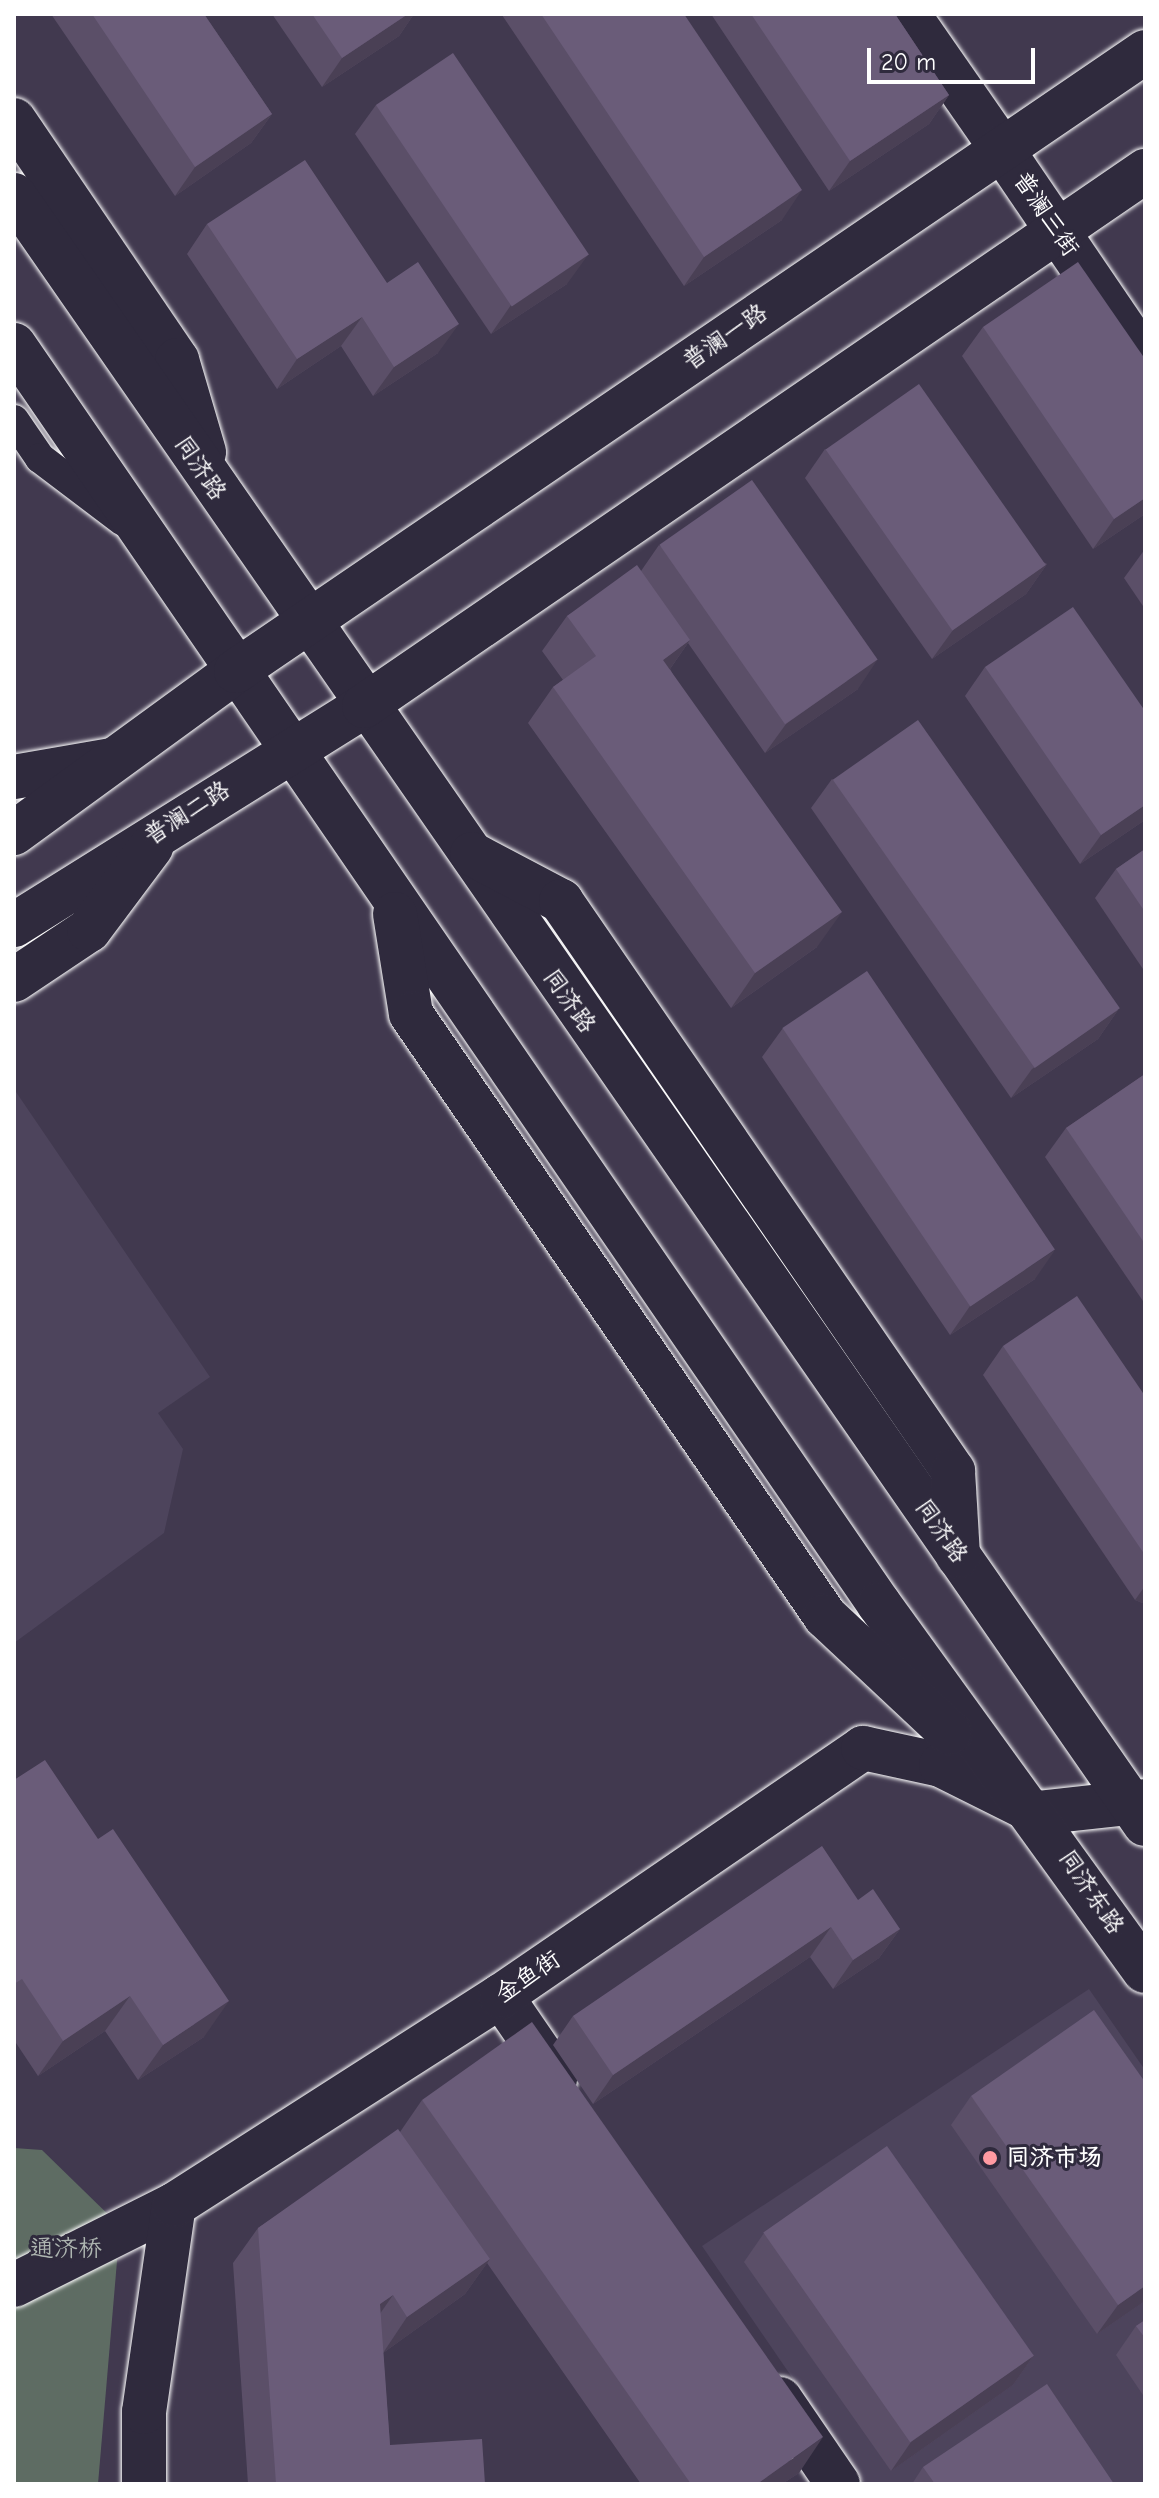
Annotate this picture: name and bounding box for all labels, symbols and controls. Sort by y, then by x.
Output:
scale bar [871,32,1039,82]
text: 20 m [881,48,936,76]
street label: 普澜三街 [1007,166,1085,262]
street label: 普澜一路 [677,298,773,376]
street label: 同济路 [168,430,232,506]
street label: 普澜二路 [139,775,235,851]
street label: 同济路 [537,963,601,1039]
street label: 同济路 [909,1493,973,1569]
street label: 同济东路 [1052,1844,1130,1940]
street label: 金鱼街 [490,1945,566,2009]
place label: 同济市场 [1006,2144,1102,2172]
marker: 同济市场 [981,2149,999,2167]
park label: 通济桥 [30,2235,102,2263]

